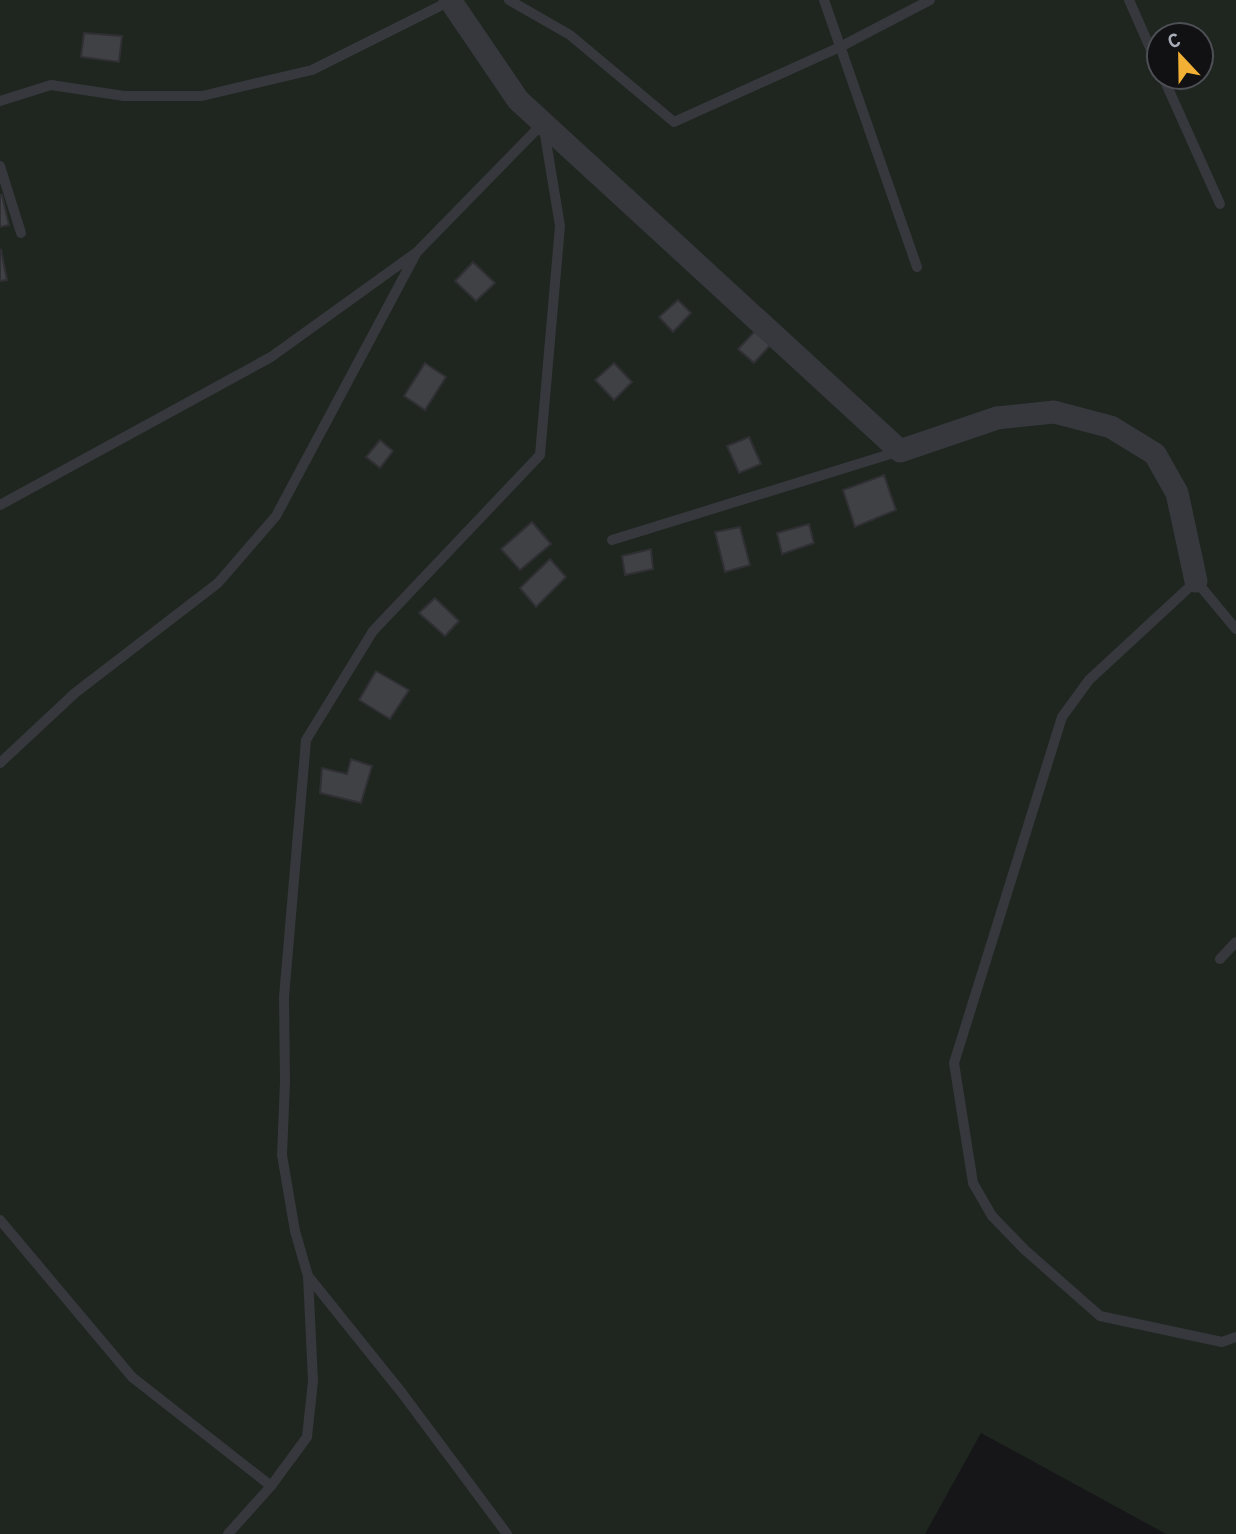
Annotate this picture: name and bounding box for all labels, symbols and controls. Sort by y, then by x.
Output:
north arrow [1145,21,1215,91]
text: С [1164,29,1185,55]

